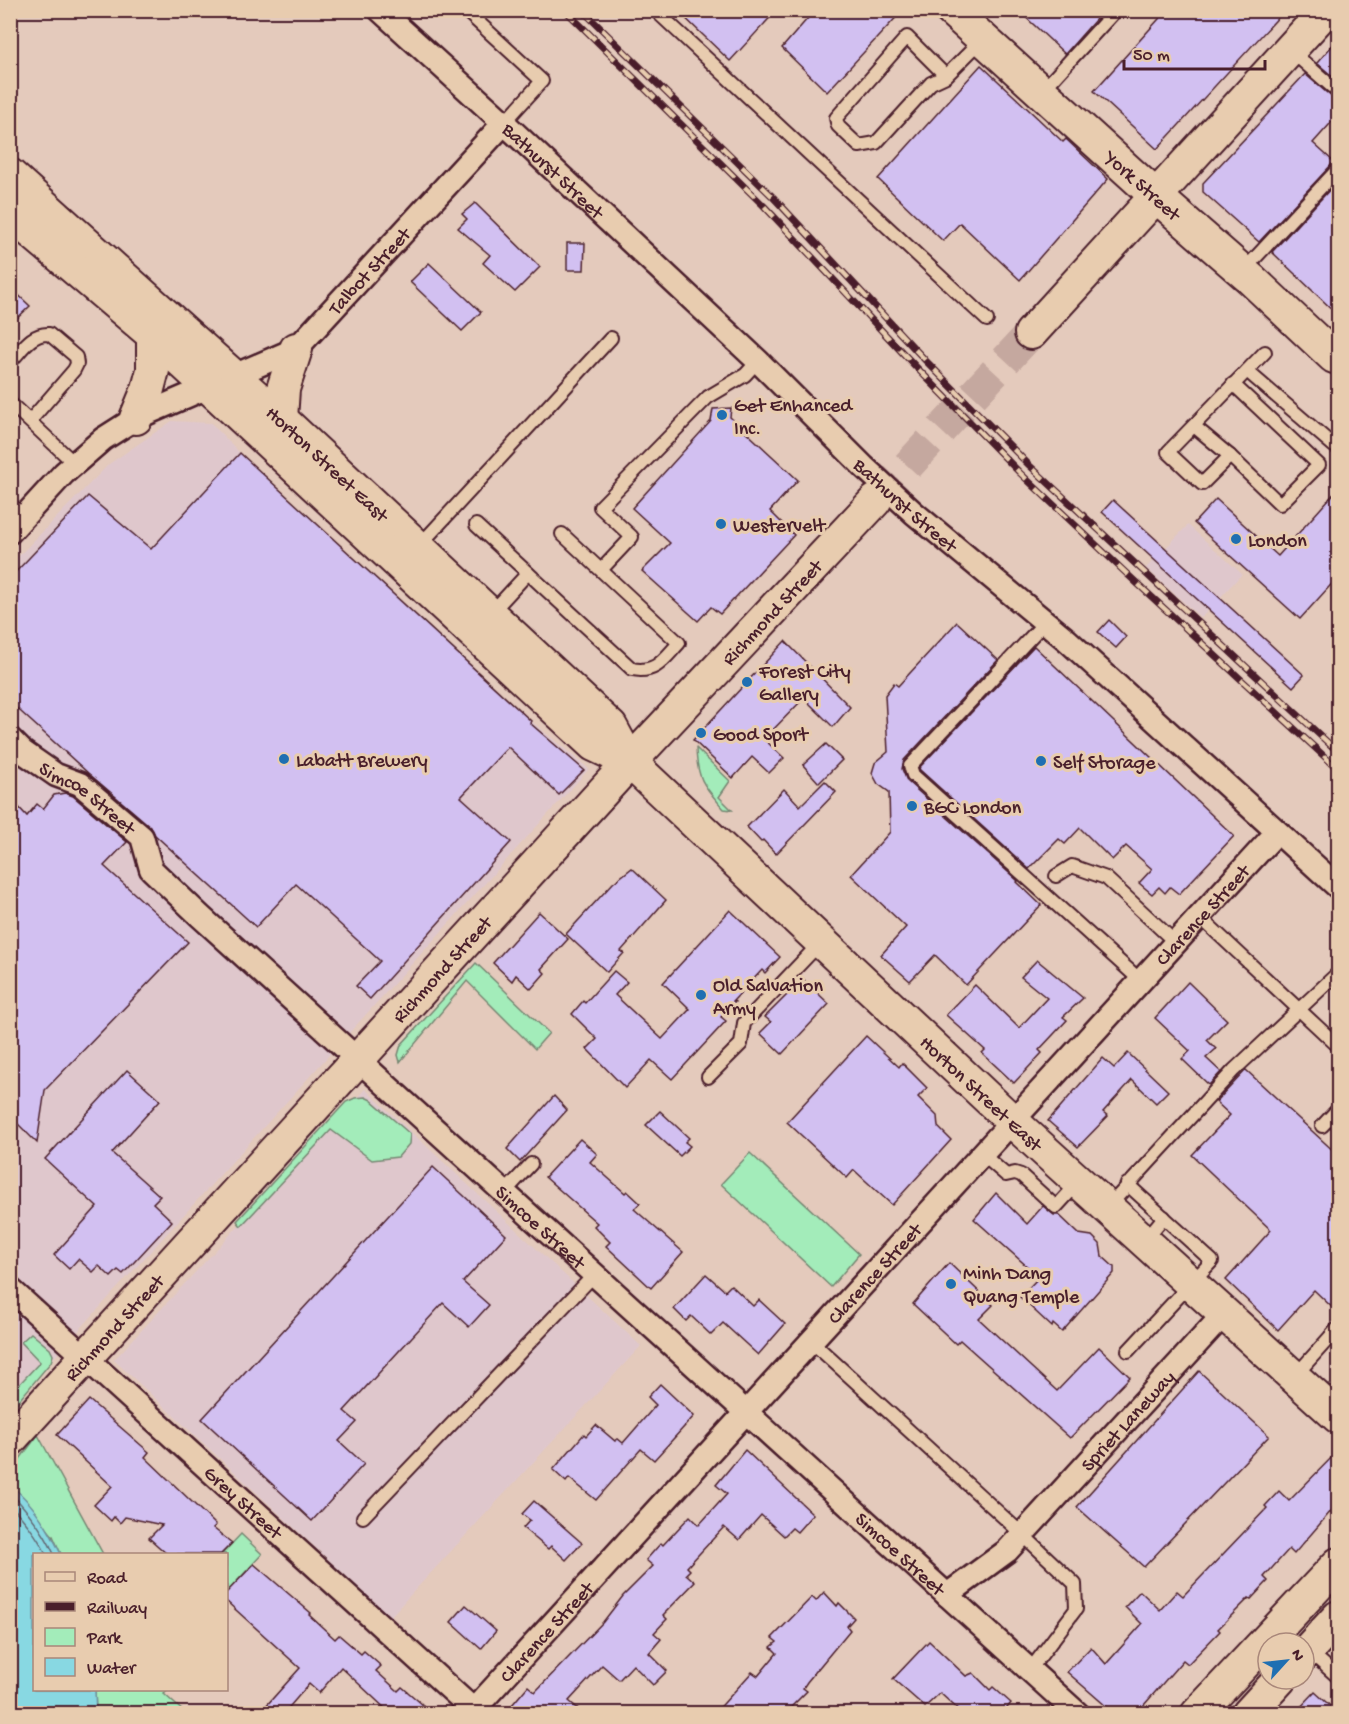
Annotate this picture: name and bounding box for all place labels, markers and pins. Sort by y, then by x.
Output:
place label: Get Enhanced Inc. [734,396,854,442]
marker: Get Enhanced Inc. [715,408,729,422]
place label: Westervelt [733,516,827,539]
marker: Westervelt [714,517,728,531]
place label: London [1248,531,1307,554]
marker: London [1229,532,1243,546]
place label: Forest City Gallery [758,662,851,708]
marker: Forest City Gallery [740,675,754,689]
place label: Good Sport [713,725,809,748]
marker: Good Sport [694,726,708,740]
place label: Labatt Brewery [296,751,428,774]
marker: Labatt Brewery [277,752,291,766]
place label: Self Storage [1053,753,1156,776]
marker: Self Storage [1034,754,1048,768]
place label: BGC London [923,798,1022,821]
marker: BGC London [905,799,919,813]
place label: Old Salvation Army [713,976,823,1022]
marker: Old Salvation Army [694,988,708,1002]
place label: Minh Dang Quang Temple [963,1264,1080,1310]
marker: Minh Dang Quang Temple [944,1277,958,1291]

